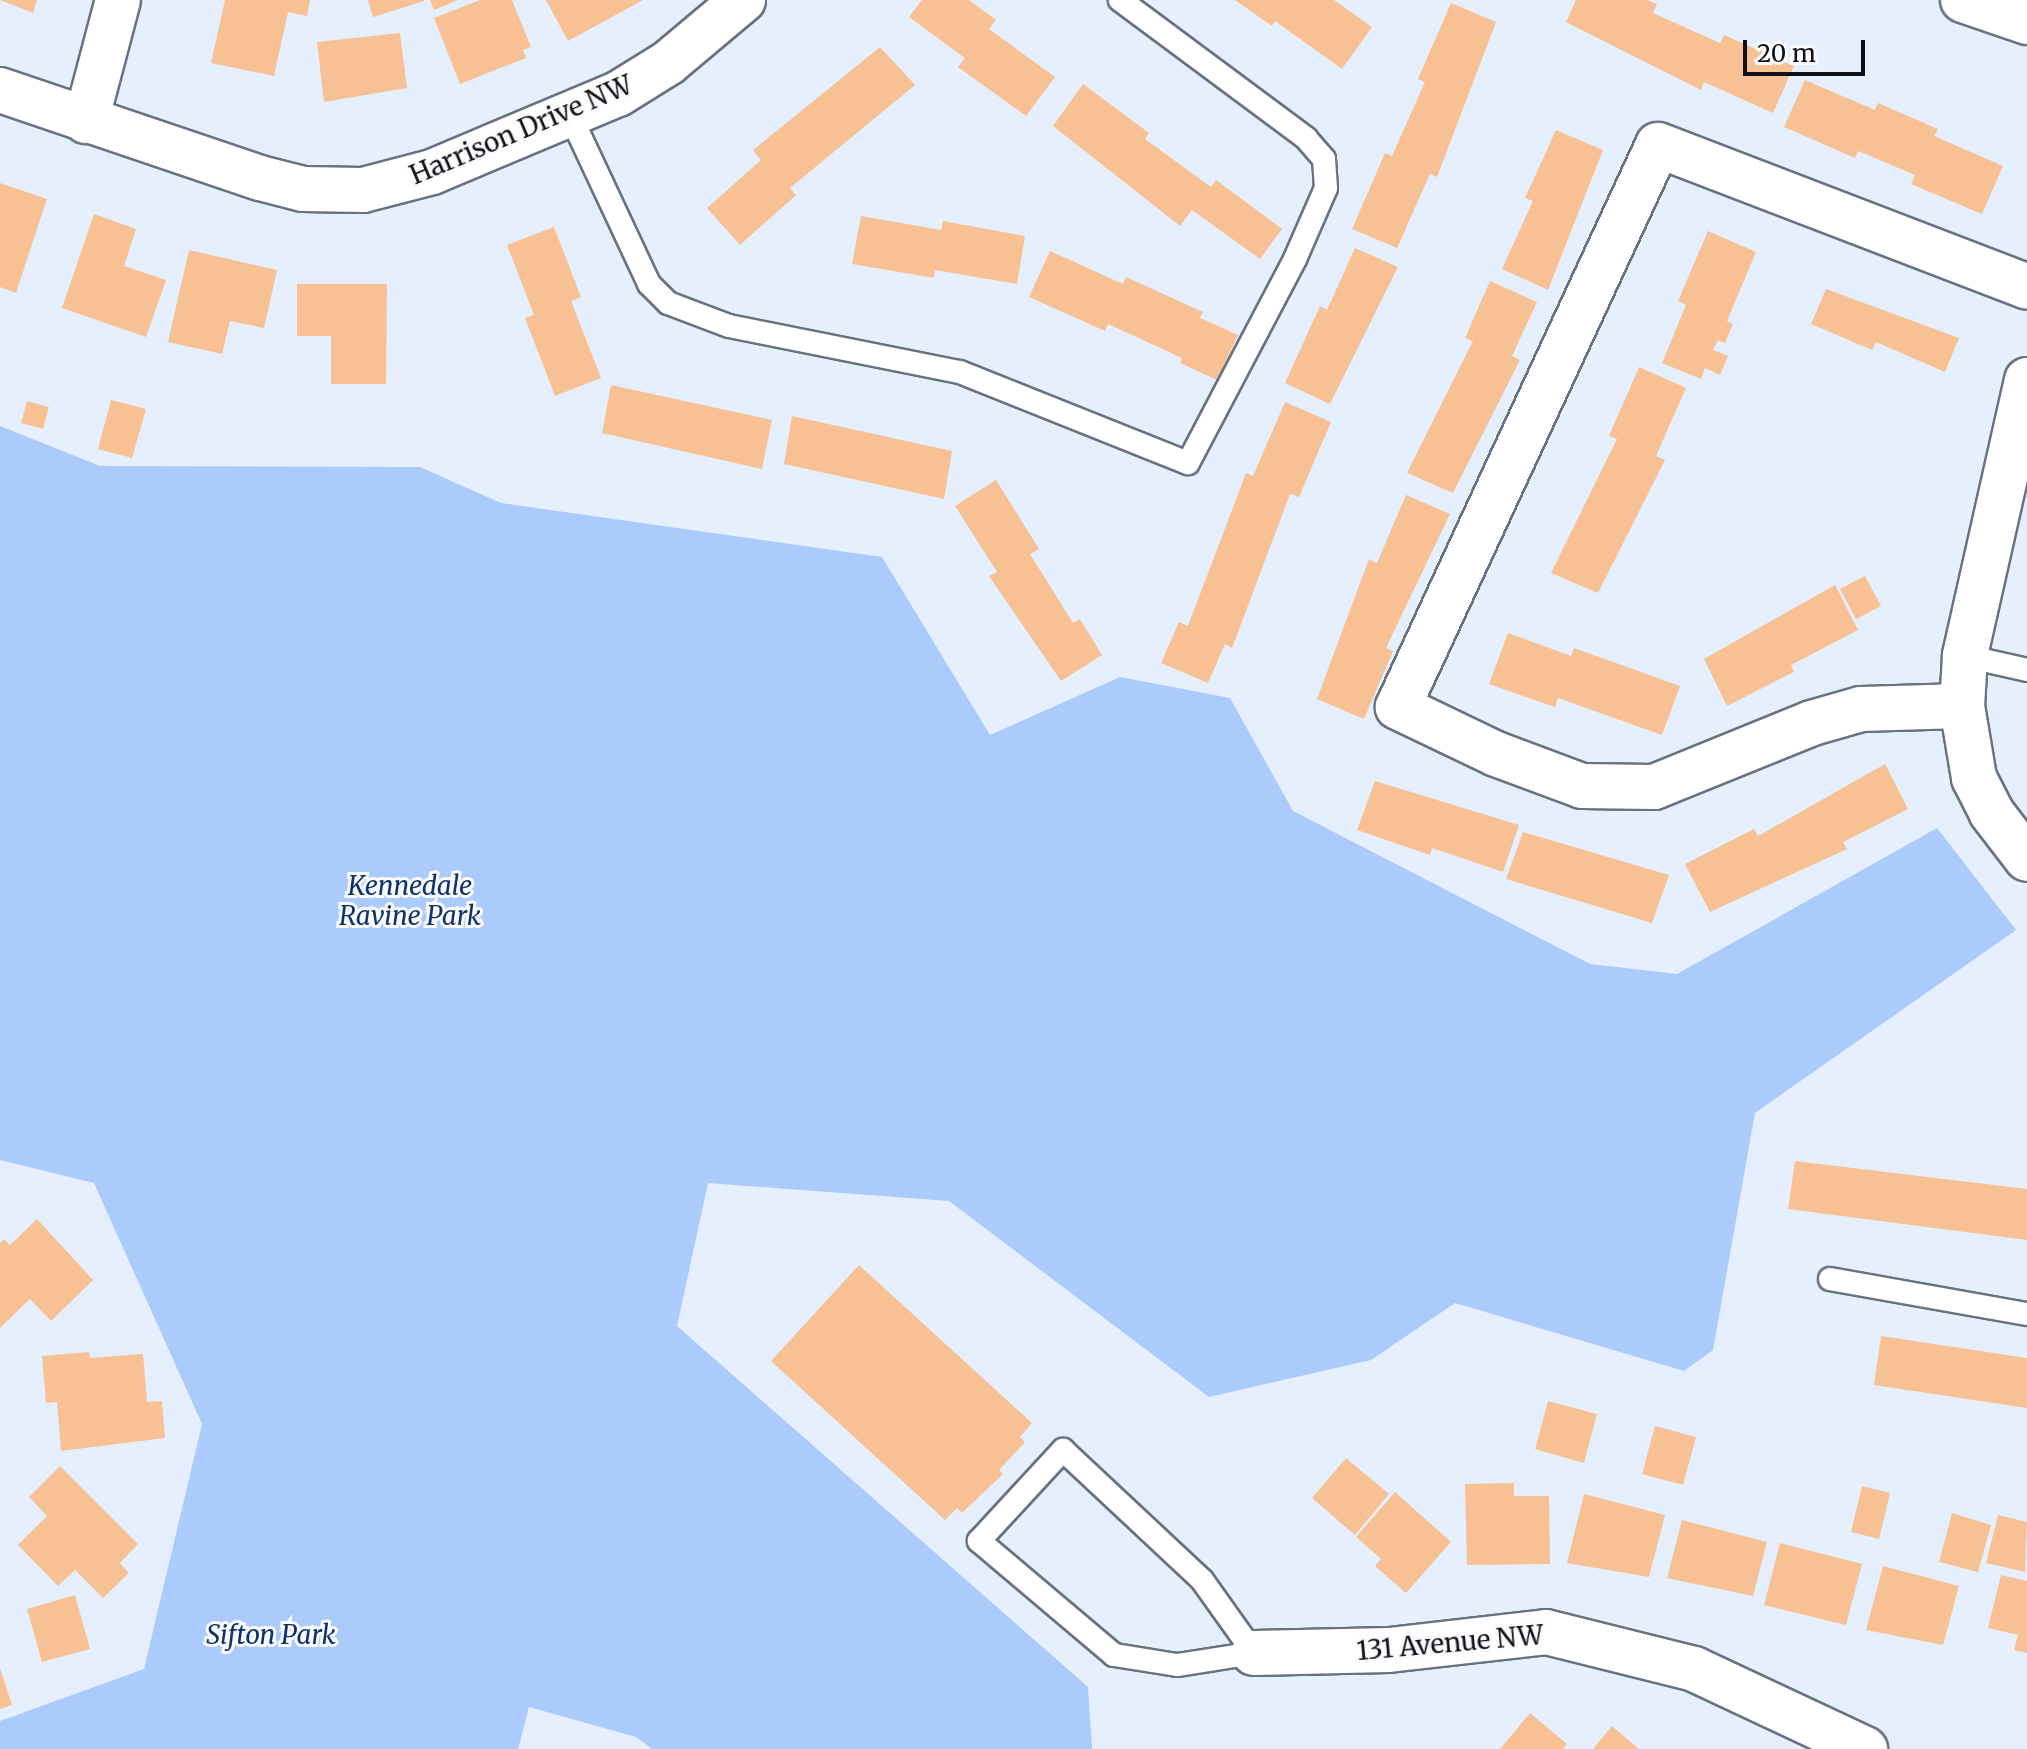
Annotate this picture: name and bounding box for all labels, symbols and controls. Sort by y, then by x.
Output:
scale bar [1747,24,1869,74]
text: 20 m [1757,38,1816,69]
street label: Harrison Drive NW [405,69,637,191]
park label: Kennedale Ravine Park [339,870,481,932]
park label: Sifton Park [206,1619,336,1651]
street label: 131 Avenue NW [1355,1619,1545,1667]

